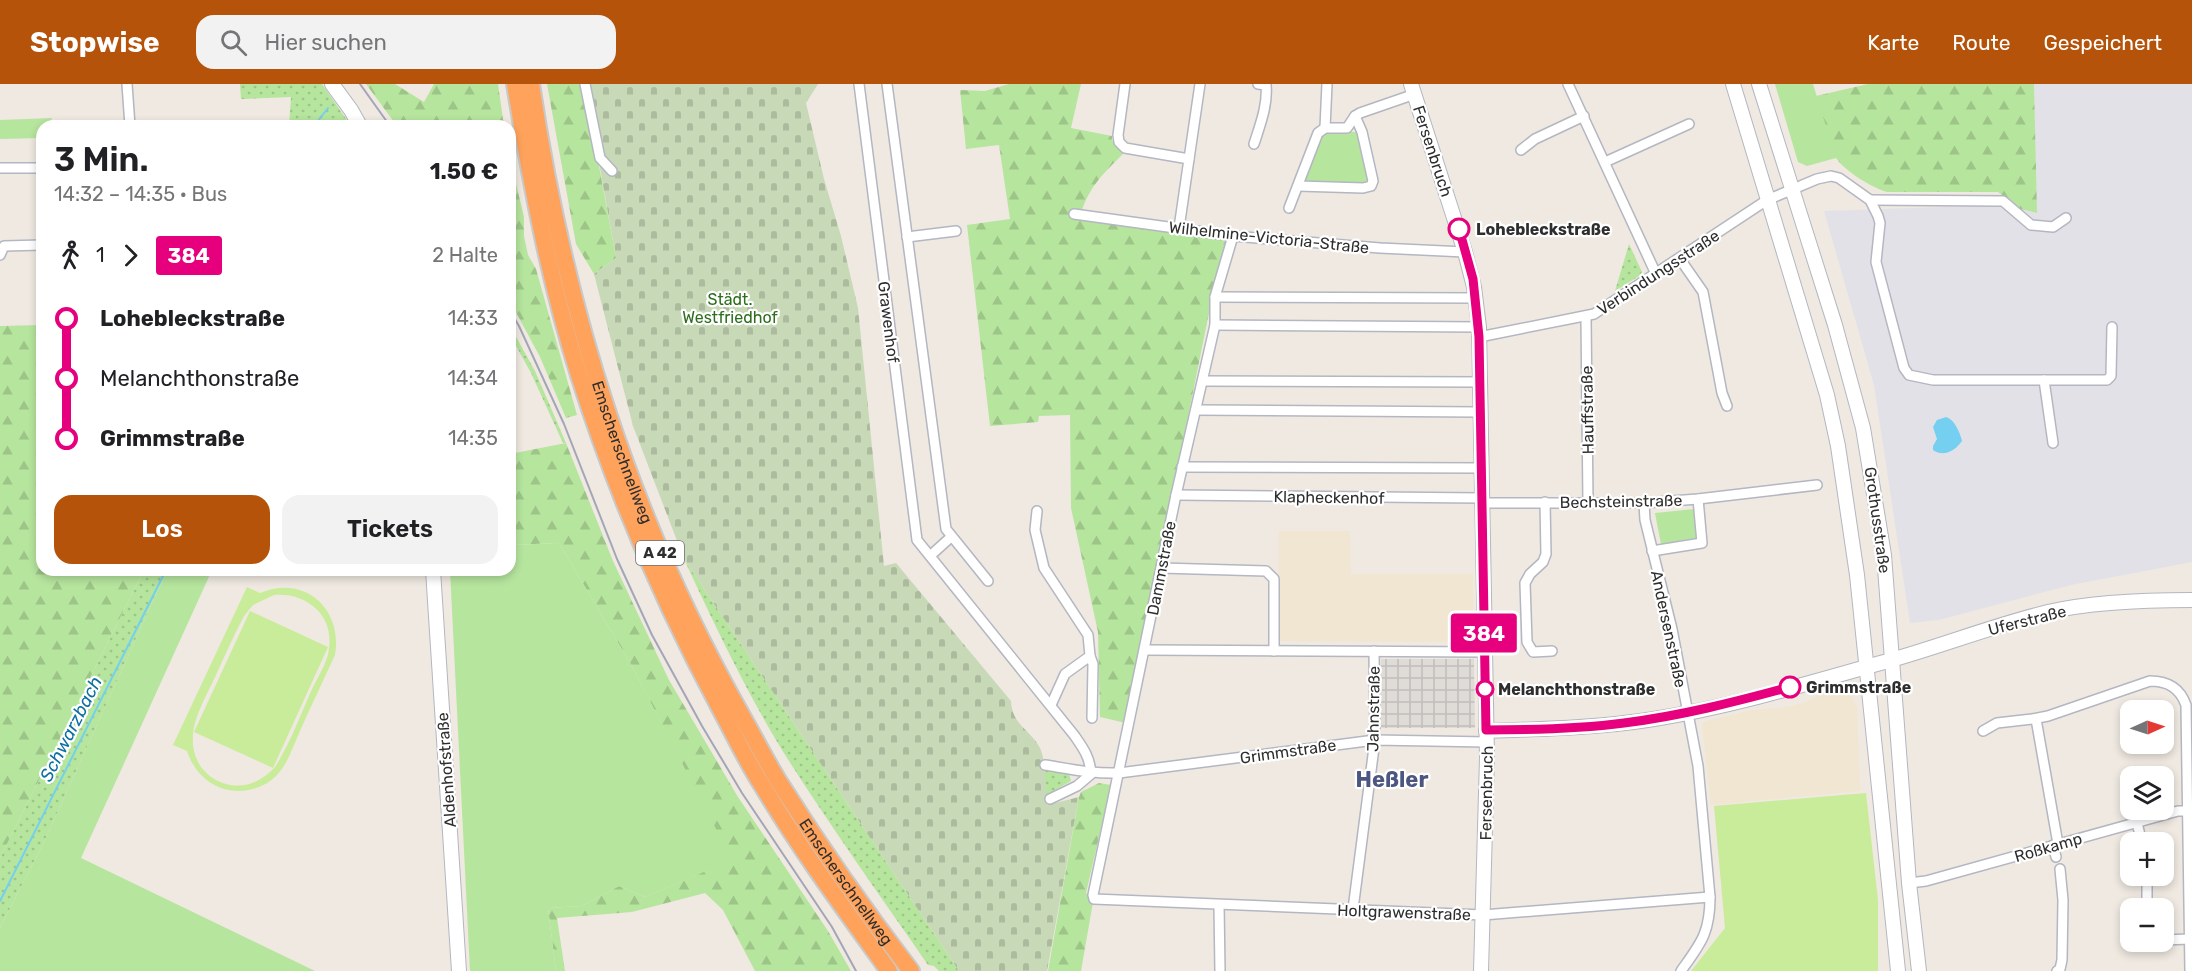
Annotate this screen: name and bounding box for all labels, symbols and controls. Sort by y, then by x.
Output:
search box [196,15,616,69]
text: Stopwise [30,26,160,59]
icon: search [217,26,250,59]
text: Hier suchen [265,29,387,56]
text: Karte [1867,30,1919,55]
text: Route [1952,30,2011,55]
text: Gespeichert [2044,30,2162,55]
street label: Fersenbruch [1409,103,1456,199]
text: 3 Min. [54,140,149,179]
text: 1.50 € [430,158,498,185]
text: 14:32 – 14:35 · Bus [54,182,227,206]
street label: Wilhelmine-Victoria-Straße [1168,218,1370,257]
marker: Lohebleckstraße [1448,218,1470,240]
place label: Lohebleckstraße [1476,220,1611,239]
street label: Verbindungsstraße [1594,226,1723,319]
icon: walk [54,239,87,272]
icon: forward [114,239,147,272]
text: 1 [96,243,105,267]
text: 384 [168,243,210,268]
text: 2 Halte [432,243,498,267]
street label: Grawenhof [874,280,903,365]
park label: Städt. Westfriedhof [682,290,779,327]
text: Lohebleckstraße [100,305,285,332]
text: 14:33 [448,306,498,330]
text: Melanchthonstraße [100,365,299,392]
text: 14:34 [447,366,498,390]
street label: Hauffstraße [1577,366,1598,454]
street label: Emscherschnellweg [588,379,657,526]
text: Grimmstraße [100,425,245,452]
text: 14:35 [448,426,498,450]
street label: Grothusstraße [1861,466,1894,575]
street label: Klapheckenhof [1273,487,1385,508]
street label: Bechsteinstraße [1559,491,1683,512]
button: Los [54,495,270,564]
button: Tickets [282,495,498,564]
street label: Dammstraße [1143,519,1180,617]
road number: A 42 [636,541,684,565]
street label: Andersenstraße [1647,569,1690,689]
street label: Uferstraße [1986,602,2068,639]
line badge: 384 [1450,614,1518,652]
text: 384 [1463,621,1505,646]
street label: Jahnstraße [1363,666,1384,752]
water label: Schwarzbach [35,673,107,785]
marker: Grimmstraße [1779,676,1801,698]
place label: Grimmstraße [1806,678,1911,697]
marker: Melanchthonstraße [1476,680,1494,698]
place label: Melanchthonstraße [1498,680,1655,699]
north arrow [2120,700,2174,754]
map controls [2120,700,2174,952]
street label: Aldenhofstraße [433,712,460,828]
street label: Grimmstraße [1239,735,1337,768]
street label: Fersenbruch [1476,745,1497,841]
district label: Heßler [1356,766,1428,793]
button: layers [2120,766,2174,820]
street label: Emscherschnellweg [795,815,897,949]
street label: Roßkamp [2012,829,2084,866]
button: + [2120,832,2174,886]
button: − [2120,898,2174,952]
street label: Holtgrawenstraße [1337,901,1471,924]

